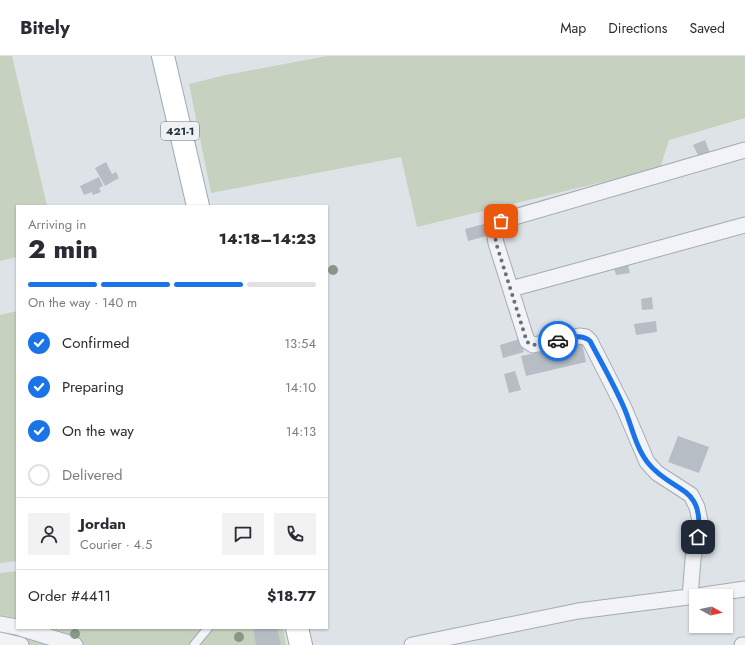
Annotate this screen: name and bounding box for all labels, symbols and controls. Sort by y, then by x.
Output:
text: Bitely [20,14,70,41]
text: Map [560,18,586,38]
text: Directions [608,18,668,38]
text: Saved [690,18,725,38]
road number: 421-1 [161,122,199,140]
pin [484,204,518,238]
icon: bag [490,210,512,232]
text: Arriving in [28,215,86,234]
text: 14:18–14:23 [219,228,316,250]
text: 2 min [28,230,98,268]
text: On the way · 140 m [28,293,137,312]
courier [538,321,578,361]
icon: car [547,330,569,352]
icon: check [28,332,50,354]
text: Confirmed [62,332,130,354]
text: 13:54 [284,334,316,353]
icon: check [28,376,50,398]
text: Preparing [62,376,124,398]
text: 14:10 [285,378,316,397]
icon: check [28,420,50,442]
text: On the way [62,420,134,442]
text: 14:13 [286,422,316,441]
text: Delivered [62,464,123,486]
button: person [28,513,70,555]
text: Jordan [80,513,126,535]
button: chat [222,513,264,555]
button: phone [274,513,316,555]
pin [681,520,715,554]
icon: home [687,526,709,548]
text: Courier · 4.5 [80,535,152,554]
text: Order #4411 [28,585,111,607]
text: $18.77 [267,585,316,607]
north arrow [689,589,733,633]
map controls [689,589,733,633]

